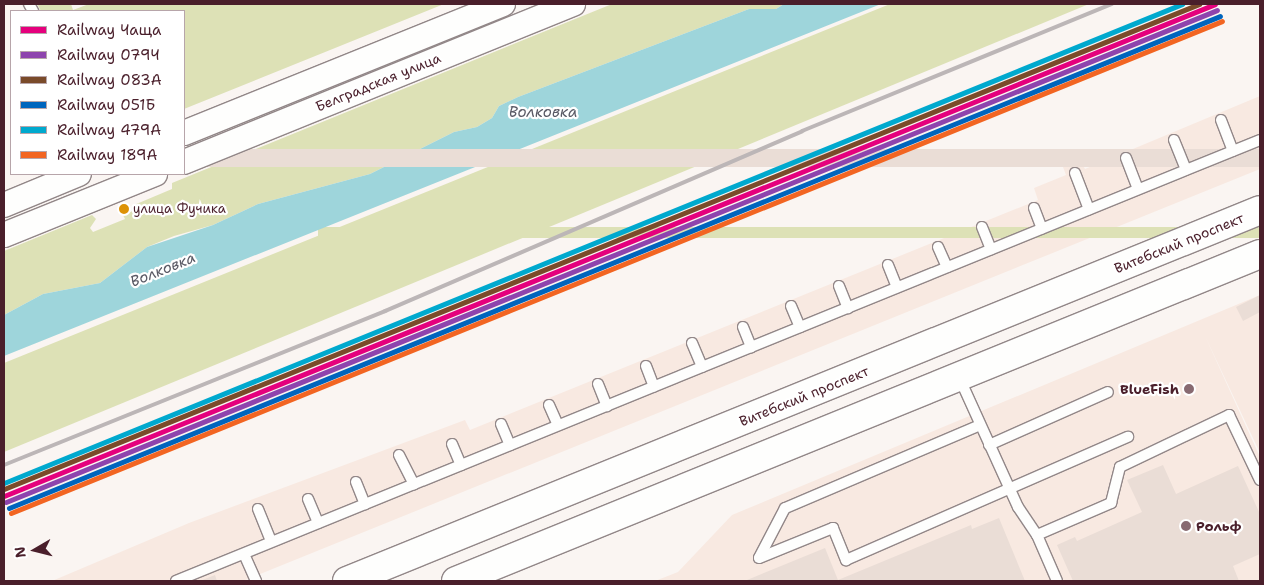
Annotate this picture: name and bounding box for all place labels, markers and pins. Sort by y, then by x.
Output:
place label: улица Фучика [133,201,226,217]
marker: улица Фучика [119,204,129,214]
place label: BlueFish [1120,381,1179,397]
marker: BlueFish [1183,383,1195,395]
place label: Рольф [1196,518,1241,534]
marker: Рольф [1180,520,1192,532]

